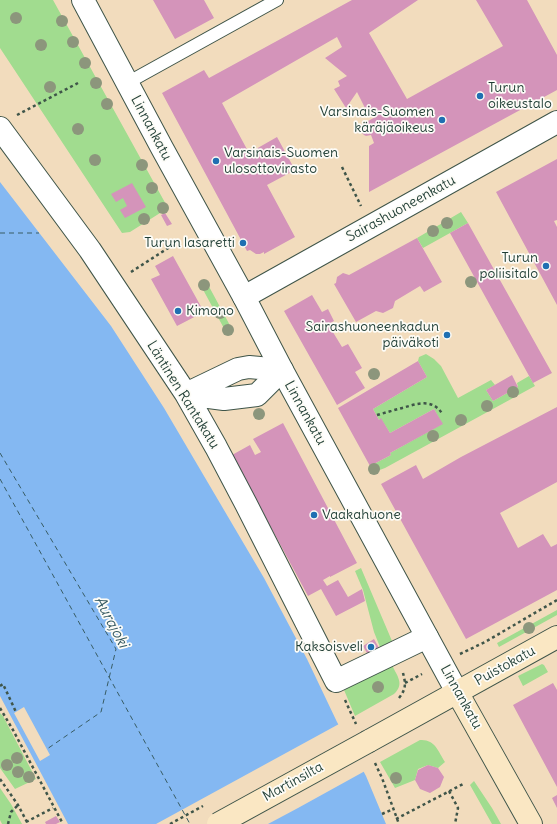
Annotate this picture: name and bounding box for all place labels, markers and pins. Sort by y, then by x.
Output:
place label: Turun oikeustalo [488,80,552,112]
marker: Turun oikeustalo [475,91,485,101]
place label: Varsinais-Suomen käräjäoikeus [320,104,434,136]
marker: Varsinais-Suomen käräjäoikeus [437,115,447,125]
place label: Varsinais-Suomen ulosottovirasto [224,145,338,178]
marker: Varsinais-Suomen ulosottovirasto [211,156,221,166]
place label: Turun lasaretti [144,235,235,251]
marker: Turun lasaretti [238,238,248,248]
place label: Turun poliisitalo [480,250,538,282]
marker: Turun poliisitalo [541,261,551,271]
place label: Kimono [186,303,234,319]
marker: Kimono [173,306,183,316]
place label: Sairashuoneenkadun päiväkoti [305,319,439,352]
marker: Sairashuoneenkadun päiväkoti [442,330,452,340]
place label: Vaakahuone [322,507,401,523]
marker: Vaakahuone [309,510,319,520]
place label: Kaksoisveli [295,639,363,655]
marker: Kaksoisveli [366,642,376,652]

